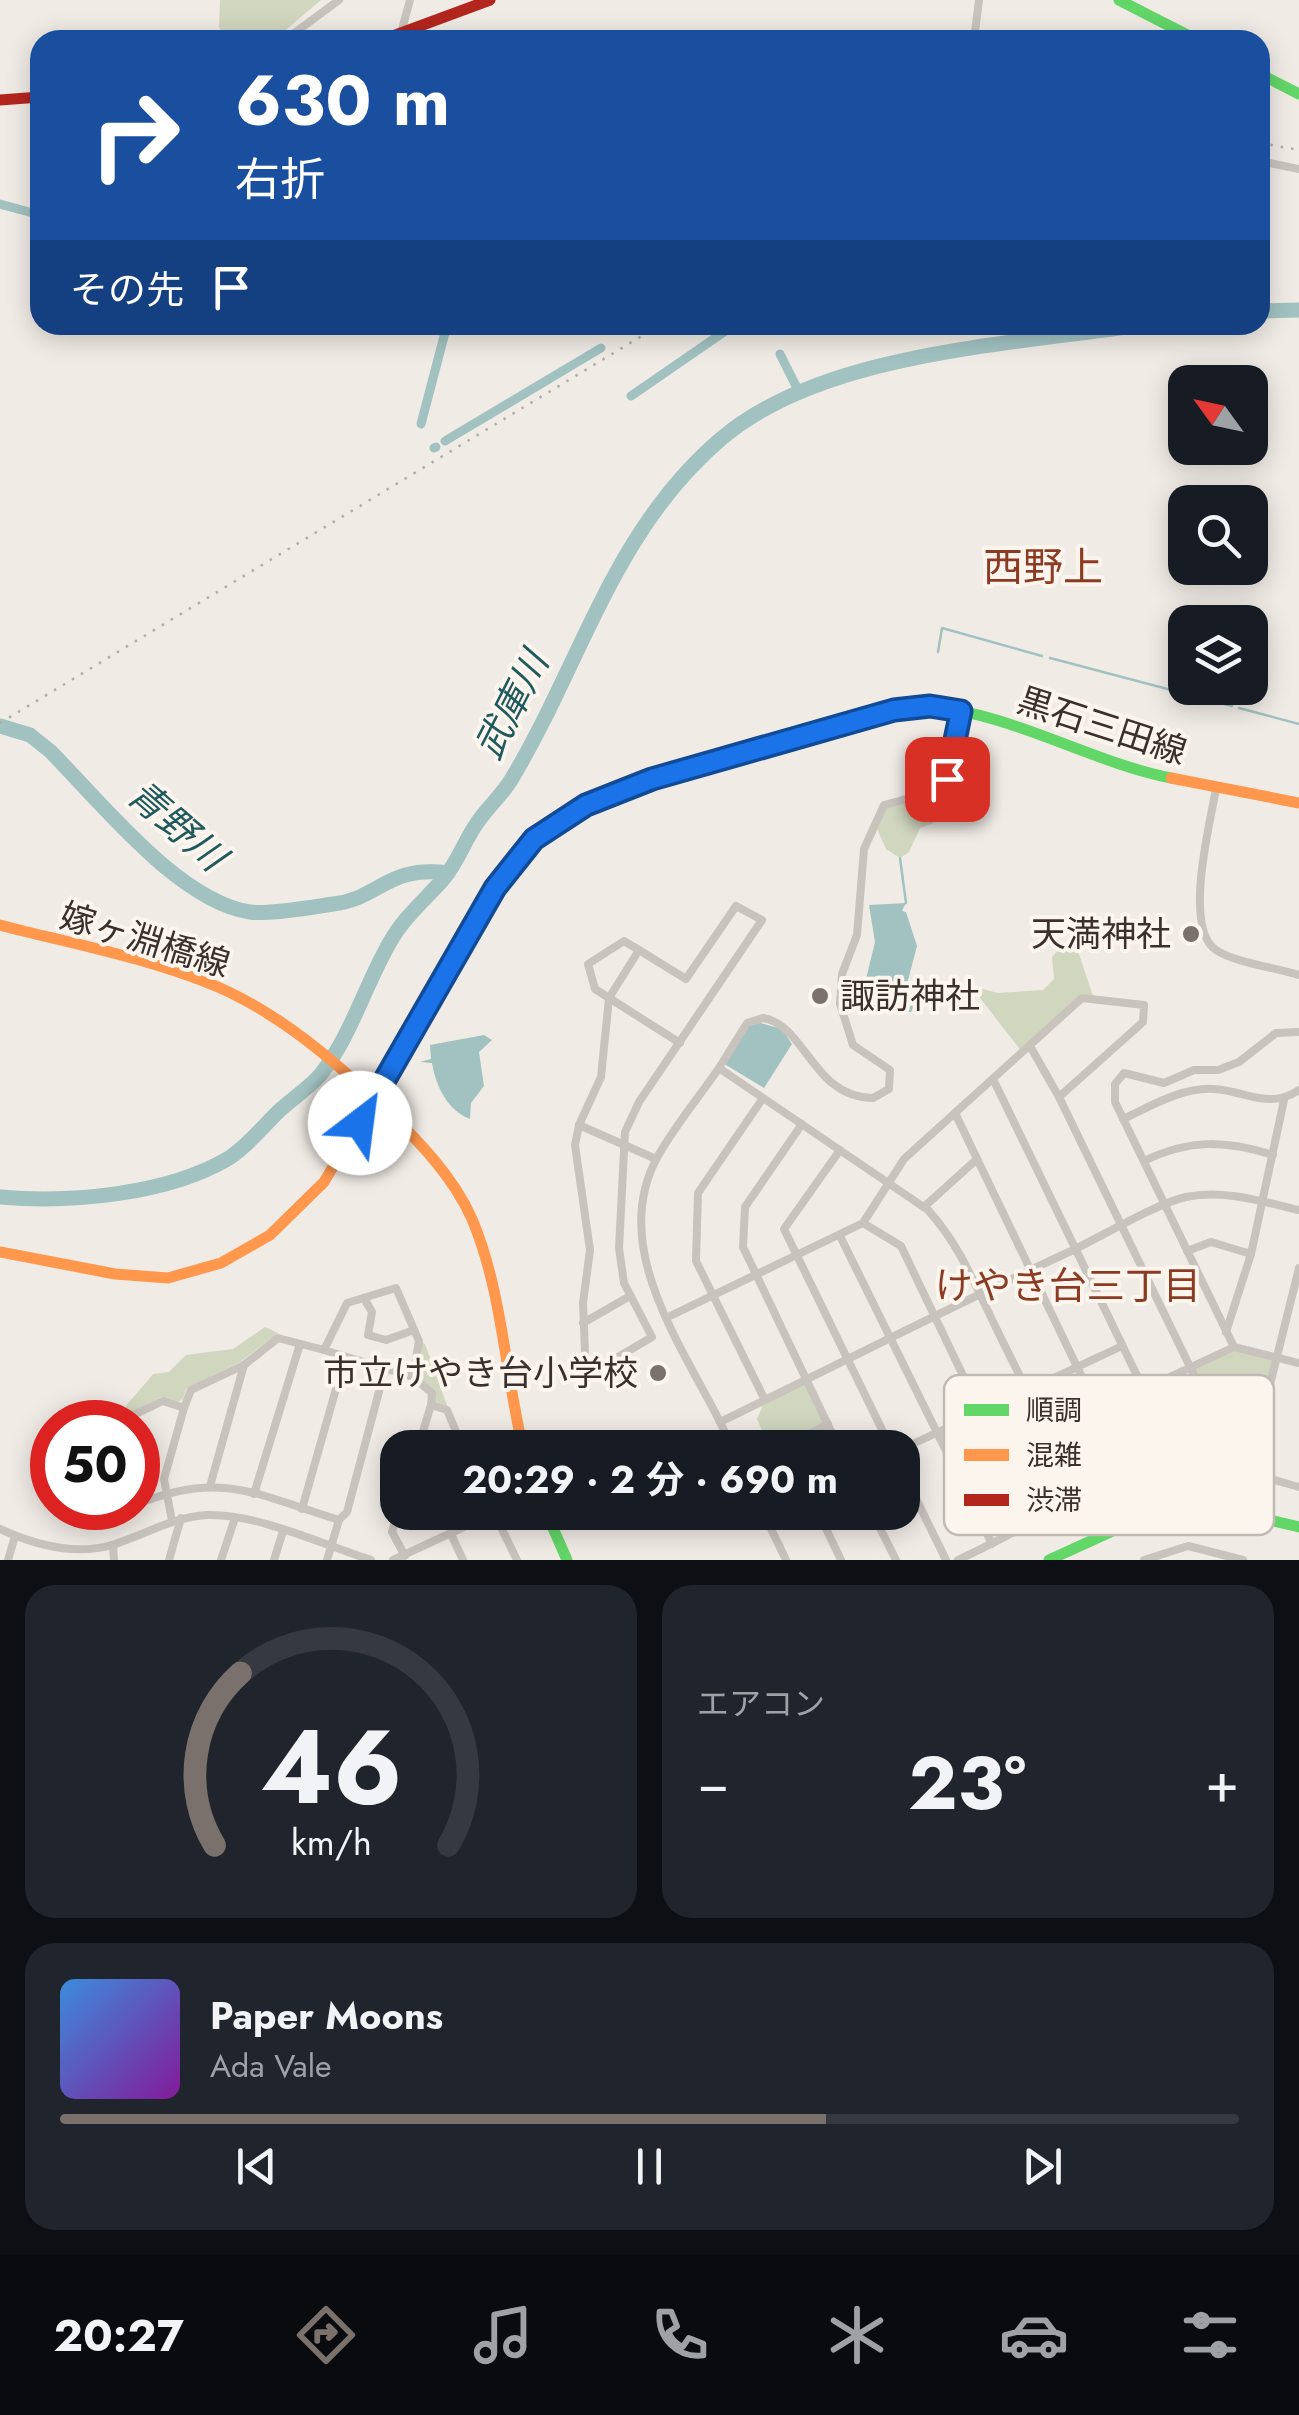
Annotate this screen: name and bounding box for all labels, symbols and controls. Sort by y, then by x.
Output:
text: 630 m [235,50,450,151]
icon: right [70,70,200,200]
text: 右折 [235,147,325,212]
icon: arrive [204,260,259,315]
text: その先 [70,262,184,317]
north arrow [1168,365,1268,465]
map controls [1168,365,1268,705]
button: search [1168,485,1268,585]
district label: 西野上 [983,538,1103,596]
button: layers [1168,605,1268,705]
water label: 武庫川 [461,638,563,768]
street label: 黒石三田線 [1011,675,1193,777]
pin [905,737,990,822]
icon: arrive [920,752,975,807]
water label: 青野川 [116,767,241,886]
street label: 嫁ヶ淵橋線 [54,891,236,989]
place label: 天満神社 [1031,909,1171,959]
marker: 天満神社 [1180,923,1202,945]
place label: 諏訪神社 [840,971,980,1021]
marker: 諏訪神社 [809,985,831,1007]
position arrow [308,1071,412,1175]
district label: けやき台三丁目 [935,1258,1201,1313]
place label: 市立けやき台小学校 [323,1348,638,1398]
marker: 市立けやき台小学校 [647,1362,669,1384]
legend [944,1375,1274,1535]
text: 順調 [1026,1390,1082,1431]
speed limit sign: 50 [30,1400,160,1530]
text: 混雑 [1026,1435,1082,1476]
text: 20:29 · 2 分 · 690 m [462,1452,838,1507]
text: 渋滞 [1026,1480,1082,1521]
text: エアコン [697,1681,825,1727]
text: 46 [260,1692,402,1842]
text: 23° [908,1729,1026,1837]
text: − [697,1743,729,1823]
text: + [1205,1743,1239,1823]
text: km/h [291,1817,371,1868]
text: Paper Moons [210,1988,443,2043]
text: Ada Vale [210,2043,332,2089]
icon: previous [229,2139,284,2194]
icon: pause [622,2139,677,2194]
icon: next [1015,2139,1070,2194]
icon: directions [291,2300,361,2370]
icon: music [468,2300,538,2370]
icon: phone [645,2300,715,2370]
icon: climate [822,2300,892,2370]
icon: car [999,2300,1069,2370]
icon: filters [1175,2300,1245,2370]
text: 20:27 [53,2303,184,2368]

